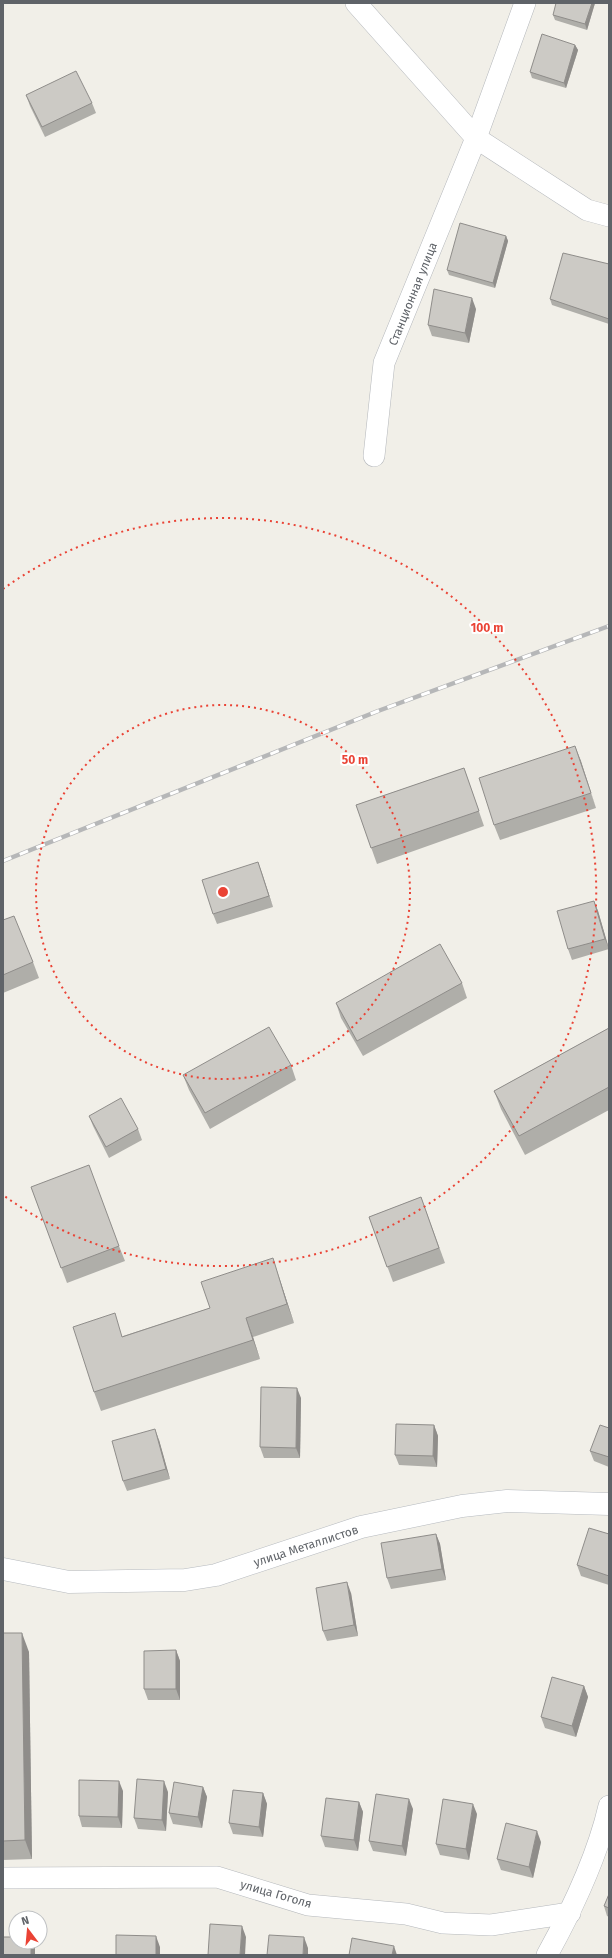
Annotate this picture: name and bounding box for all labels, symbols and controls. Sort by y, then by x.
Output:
street label: Станционная улица [386,240,440,348]
text: 100 m [471,621,503,635]
text: 50 m [342,753,368,767]
centre of rings [216,885,230,899]
street label: улица Металлистов [252,1522,360,1570]
street label: улица Гоголя [239,1877,313,1911]
north arrow [8,1910,48,1950]
text: N [20,1914,31,1928]

